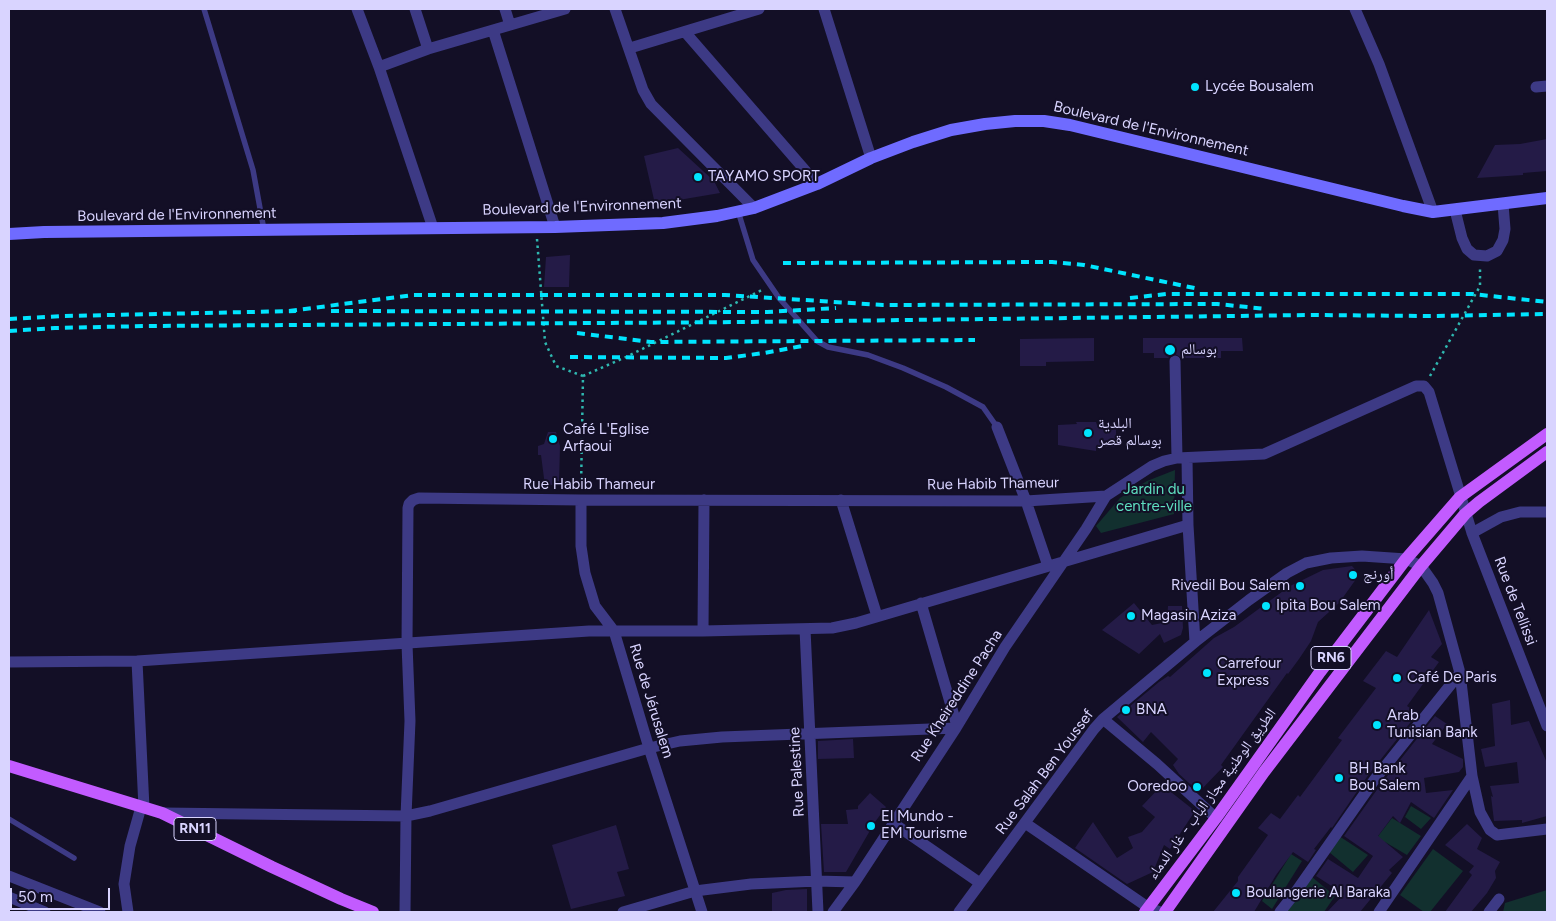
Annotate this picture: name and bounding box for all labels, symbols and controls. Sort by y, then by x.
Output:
place label: Lycée Bousalem [1205,78,1314,96]
marker: Lycée Bousalem [1189,81,1201,93]
street label: Boulevard de l'Environnement [1052,98,1250,160]
place label: TAYAMO SPORT [708,168,820,186]
marker: TAYAMO SPORT [692,171,704,183]
street label: Boulevard de l'Environnement [482,195,682,219]
street label: Boulevard de l'Environnement [77,204,277,226]
place label: بوسالم [1181,341,1217,359]
marker: بوسالم [1163,343,1177,357]
place label: البلدية بوسالم قصر [1098,415,1162,450]
place label: Café L'Eglise Arfaoui [563,421,649,456]
marker: البلدية بوسالم قصر [1082,427,1094,439]
marker: Café L'Eglise Arfaoui [547,433,559,445]
street label: Rue Habib Thameur [927,474,1059,494]
street label: Rue Habib Thameur [523,476,655,494]
park label: Jardin du centre-ville [1116,481,1192,516]
street label: Rue de Tellissi [1490,554,1540,648]
place label: أورنج [1363,566,1393,584]
marker: أورنج [1347,569,1359,581]
place label: Rivedil Bou Salem [1171,577,1290,595]
marker: Rivedil Bou Salem [1294,580,1306,592]
place label: Ipita Bou Salem [1276,597,1380,615]
marker: Ipita Bou Salem [1260,600,1272,612]
place label: Magasin Aziza [1141,607,1236,625]
marker: Magasin Aziza [1125,610,1137,622]
street label: Rue Kheireddine Pacha [908,627,1006,765]
street label: Rue de Jérusalem [625,642,677,760]
road number: RN6 [1311,646,1351,670]
place label: Carrefour Express [1217,655,1281,690]
marker: Carrefour Express [1201,667,1213,679]
place label: Café De Paris [1407,669,1497,687]
marker: Café De Paris [1391,672,1403,684]
place label: BNA [1136,701,1167,719]
marker: BNA [1120,704,1132,716]
street label: الطريق الوطنية مجاز الباب - غار الدماء [1144,705,1280,883]
street label: Rue Salah Ben Youssef [992,706,1098,838]
place label: Arab Tunisian Bank [1387,707,1477,742]
marker: Arab Tunisian Bank [1371,719,1383,731]
street label: Rue Palestine [786,727,808,817]
place label: BH Bank Bou Salem [1349,760,1420,795]
marker: BH Bank Bou Salem [1333,772,1345,784]
place label: Ooredoo [1127,778,1187,796]
marker: Ooredoo [1191,781,1203,793]
place label: El Mundo - EM Tourisme [881,808,967,843]
road number: RN11 [174,818,216,841]
marker: El Mundo - EM Tourisme [865,820,877,832]
scale bar [12,878,112,910]
place label: Boulangerie Al Baraka [1246,884,1390,902]
marker: Boulangerie Al Baraka [1230,887,1242,899]
text: 50 m [18,888,53,906]

